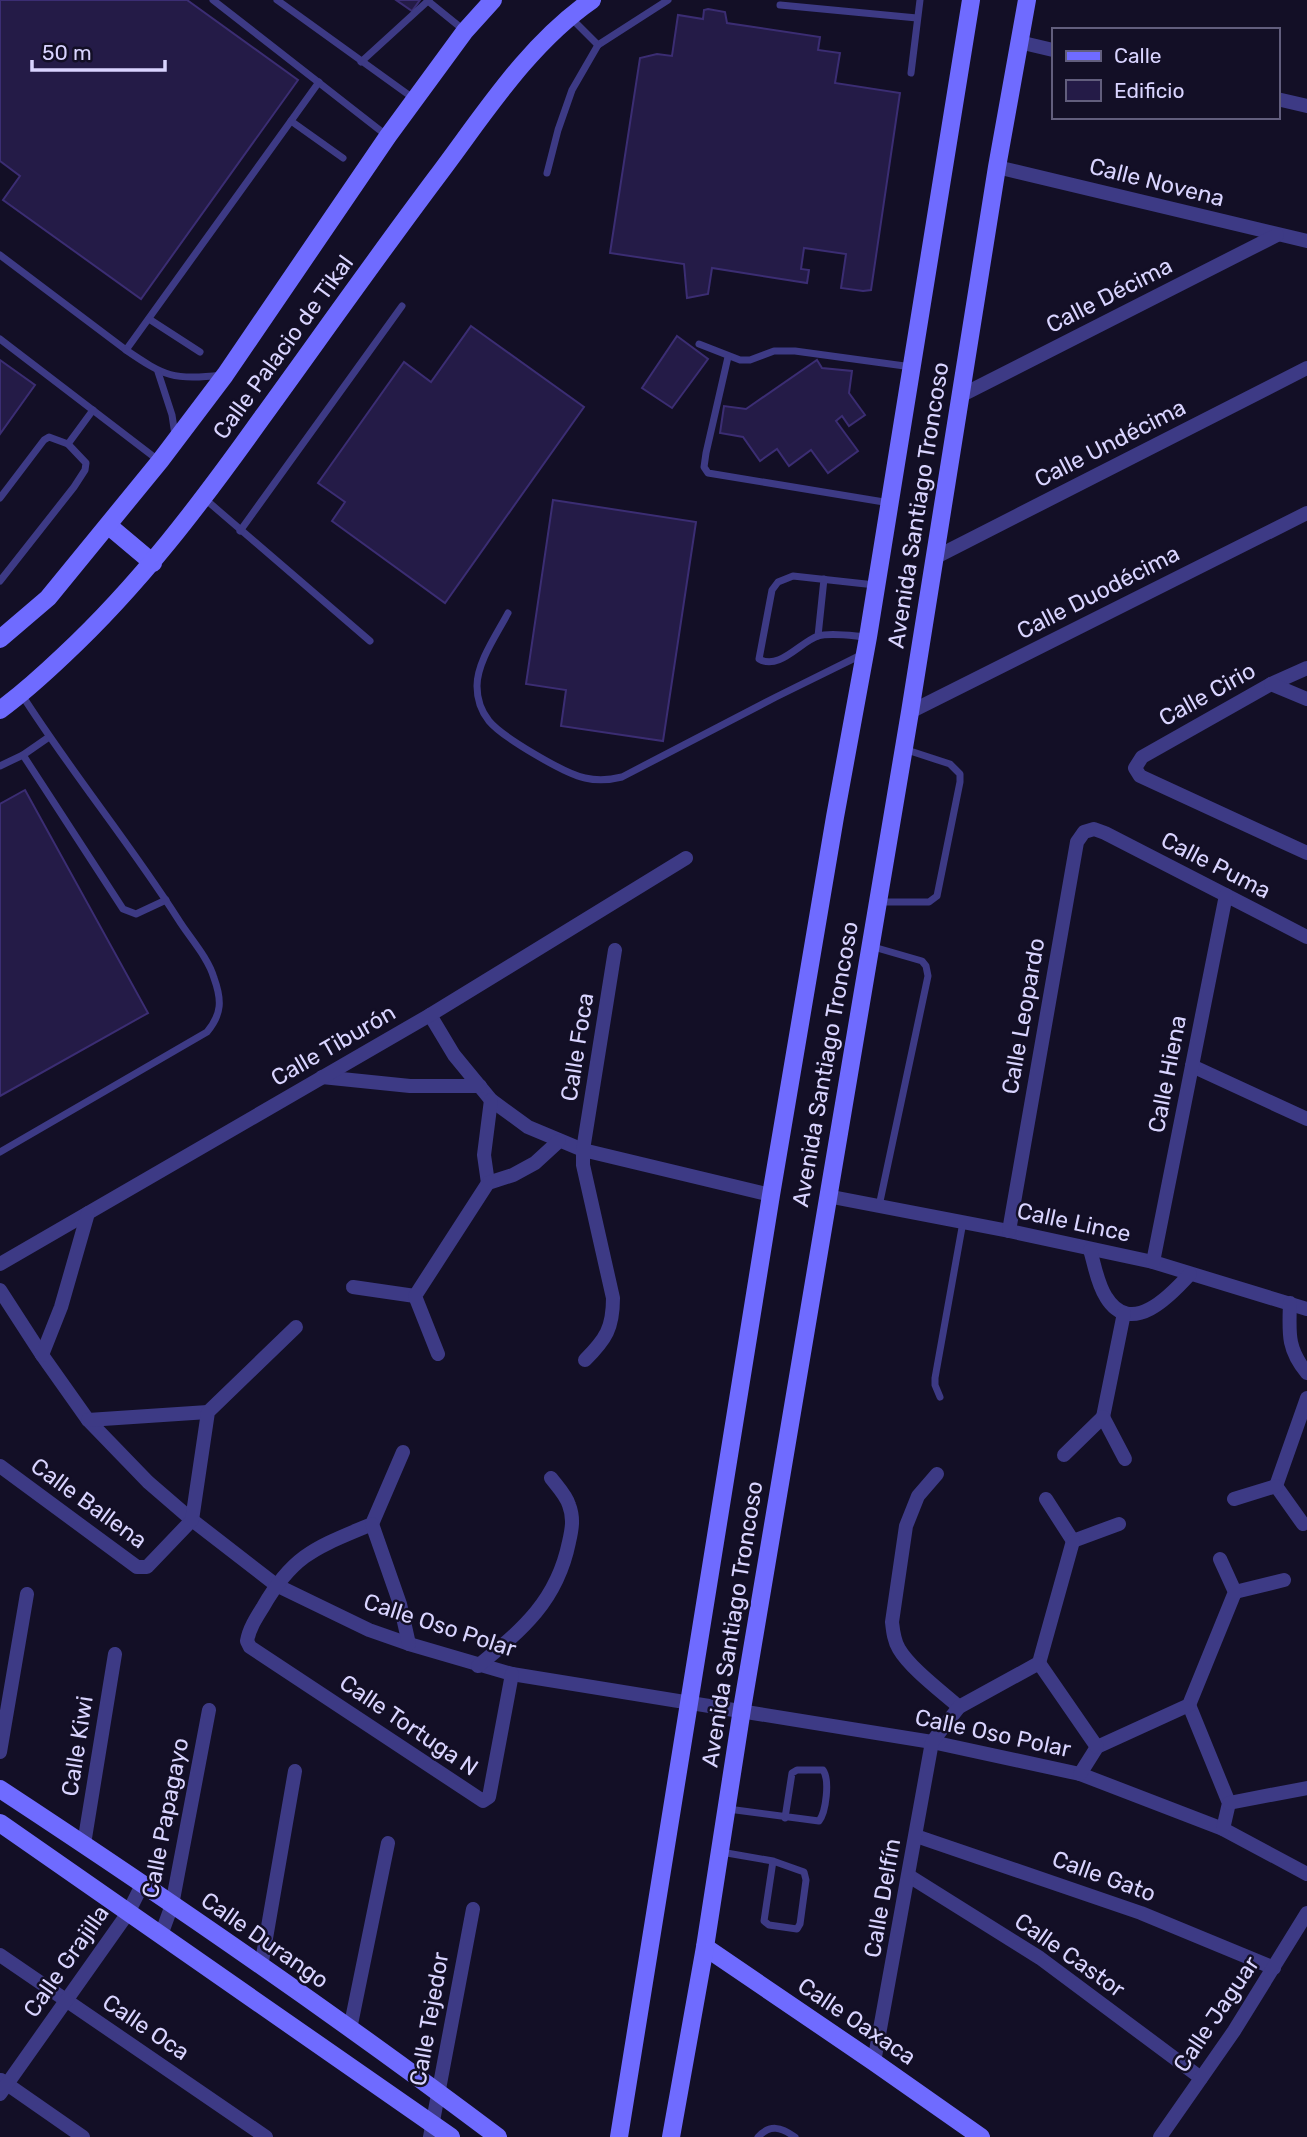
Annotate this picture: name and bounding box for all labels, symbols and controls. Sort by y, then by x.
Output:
scale bar [32,28,164,72]
legend [1052,28,1279,119]
text: 50 m [42,40,92,65]
text: Calle [1114,43,1162,68]
text: Edificio [1114,78,1184,103]
street label: Calle Novena [1087,152,1227,212]
street label: Calle Palacio de Tikal [207,249,359,445]
street label: Calle Décima [1041,251,1177,339]
street label: Avenida Santiago Troncoso [882,360,954,650]
street label: Calle Undécima [1030,393,1190,493]
street label: Calle Duodécima [1012,539,1184,645]
street label: Calle Cirio [1154,656,1260,732]
street label: Calle Puma [1156,825,1276,905]
street label: Avenida Santiago Troncoso [786,919,864,1209]
street label: Calle Leopardo [995,936,1051,1096]
street label: Calle Foca [555,991,599,1103]
street label: Calle Tiburón [266,998,400,1092]
street label: Calle Hiena [1142,1013,1192,1135]
street label: Calle Lince [1014,1196,1134,1248]
street label: Calle Ballena [26,1452,152,1554]
street label: Avenida Santiago Troncoso [696,1479,768,1769]
street label: Calle Oso Polar [360,1587,520,1663]
street label: Calle Tortuga N [334,1668,484,1782]
street label: Calle Kiwi [55,1694,99,1798]
street label: Calle Oso Polar [912,1703,1074,1763]
street label: Calle Papagayo [136,1735,194,1901]
street label: Calle Delfín [858,1836,906,1960]
street label: Calle Gato [1048,1844,1160,1908]
street label: Calle Durango [196,1886,334,1994]
street label: Calle Grajilla [17,1900,115,2022]
street label: Calle Castor [1009,1907,1131,2003]
street label: Calle Tejedor [403,1950,455,2088]
street label: Calle Jaguar [1167,1950,1265,2077]
street label: Calle Oaxaca [793,1971,921,2071]
street label: Calle Oca [97,1988,195,2066]

